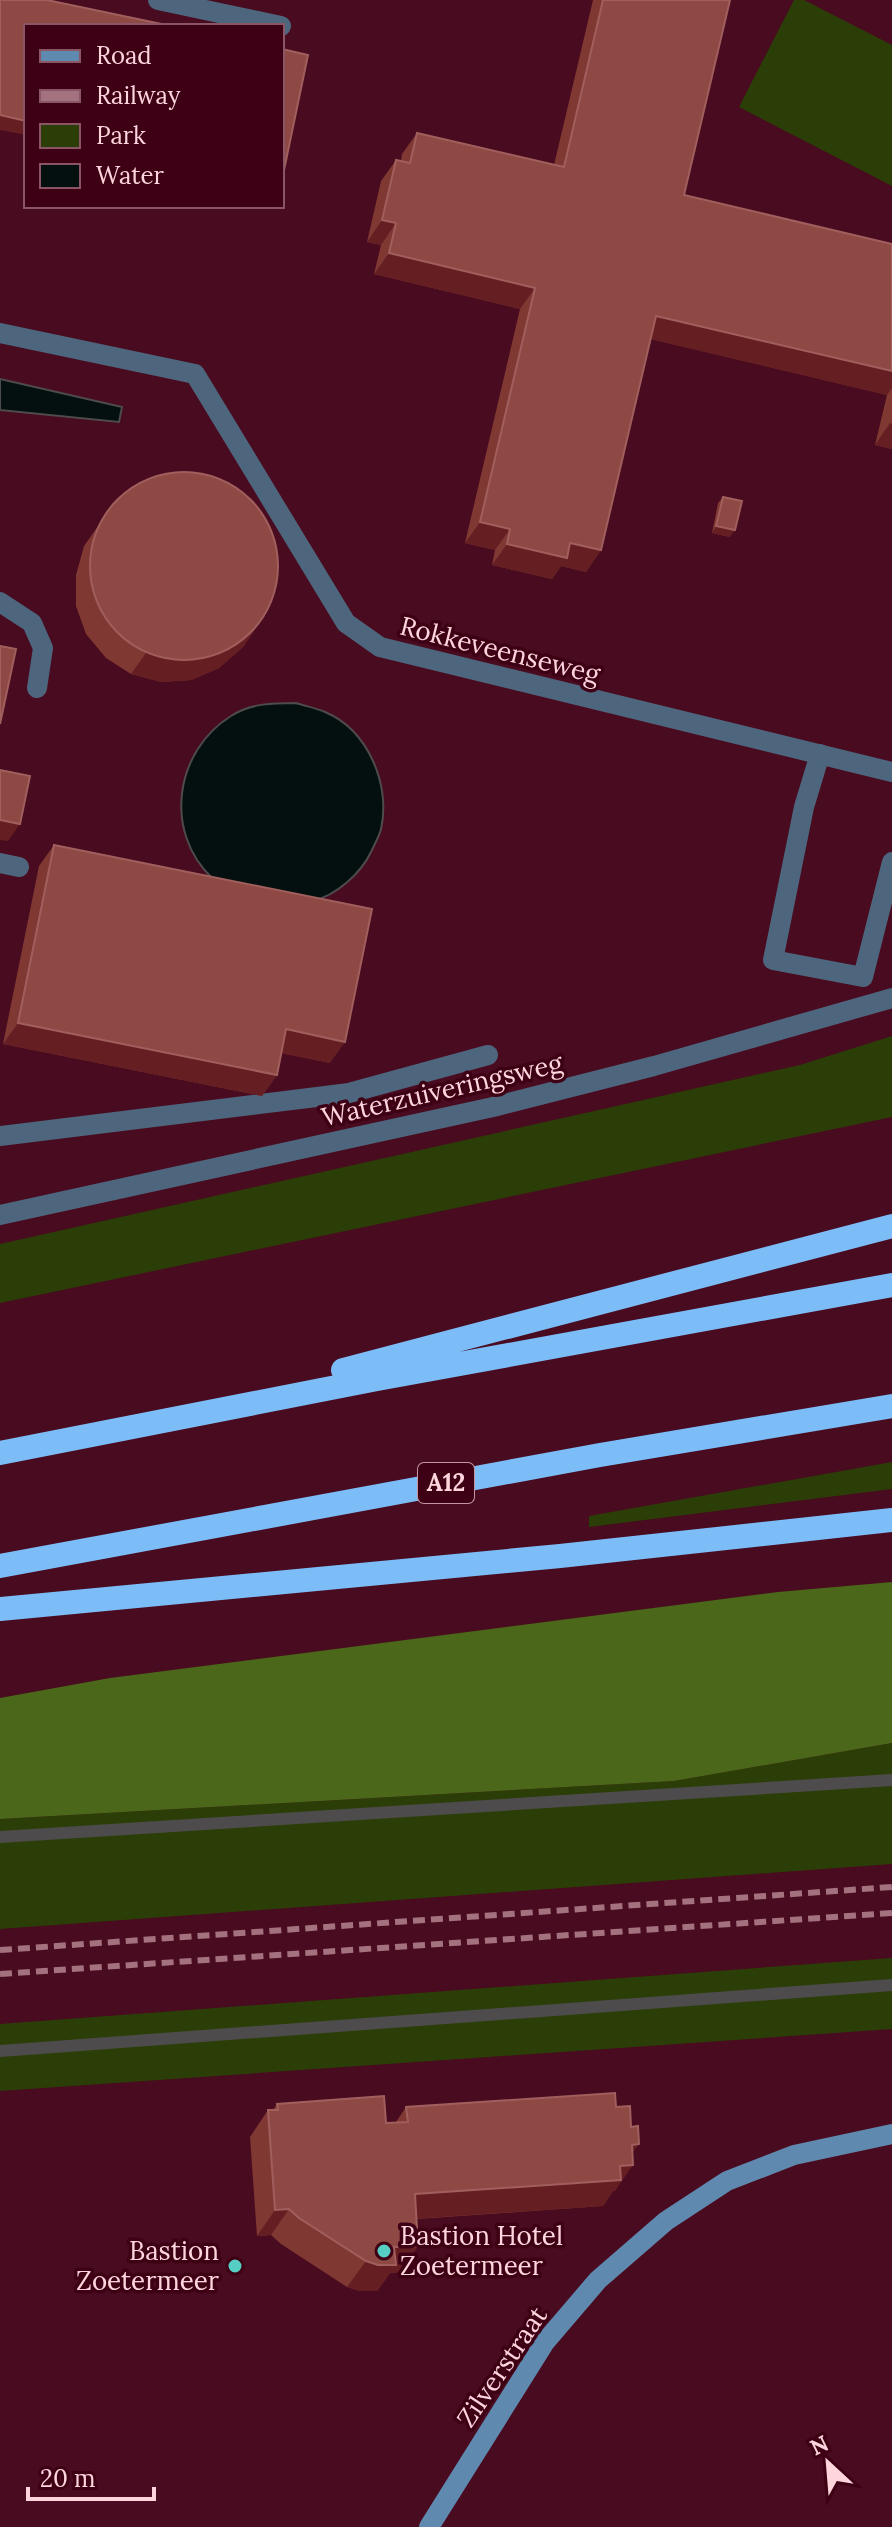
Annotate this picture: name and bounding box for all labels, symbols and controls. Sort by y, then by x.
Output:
legend [24,24,284,208]
text: Road [96,40,152,71]
text: Railway [96,80,181,111]
text: Park [96,120,146,151]
text: Water [96,160,164,191]
street label: Rokkeveenseweg [397,609,604,690]
street label: Waterzuiveringsweg [318,1046,566,1133]
road number: A12 [418,1463,474,1503]
place label: Bastion Hotel Zoetermeer [400,2219,563,2282]
place label: Bastion Zoetermeer [76,2234,220,2297]
marker: Bastion Hotel Zoetermeer [375,2242,393,2260]
marker: Bastion Zoetermeer [226,2257,244,2275]
street label: Zilverstraat [449,2300,554,2433]
north arrow [788,2423,868,2503]
text: N [805,2429,833,2461]
scale bar [28,2451,154,2501]
text: 20 m [40,2463,96,2494]

